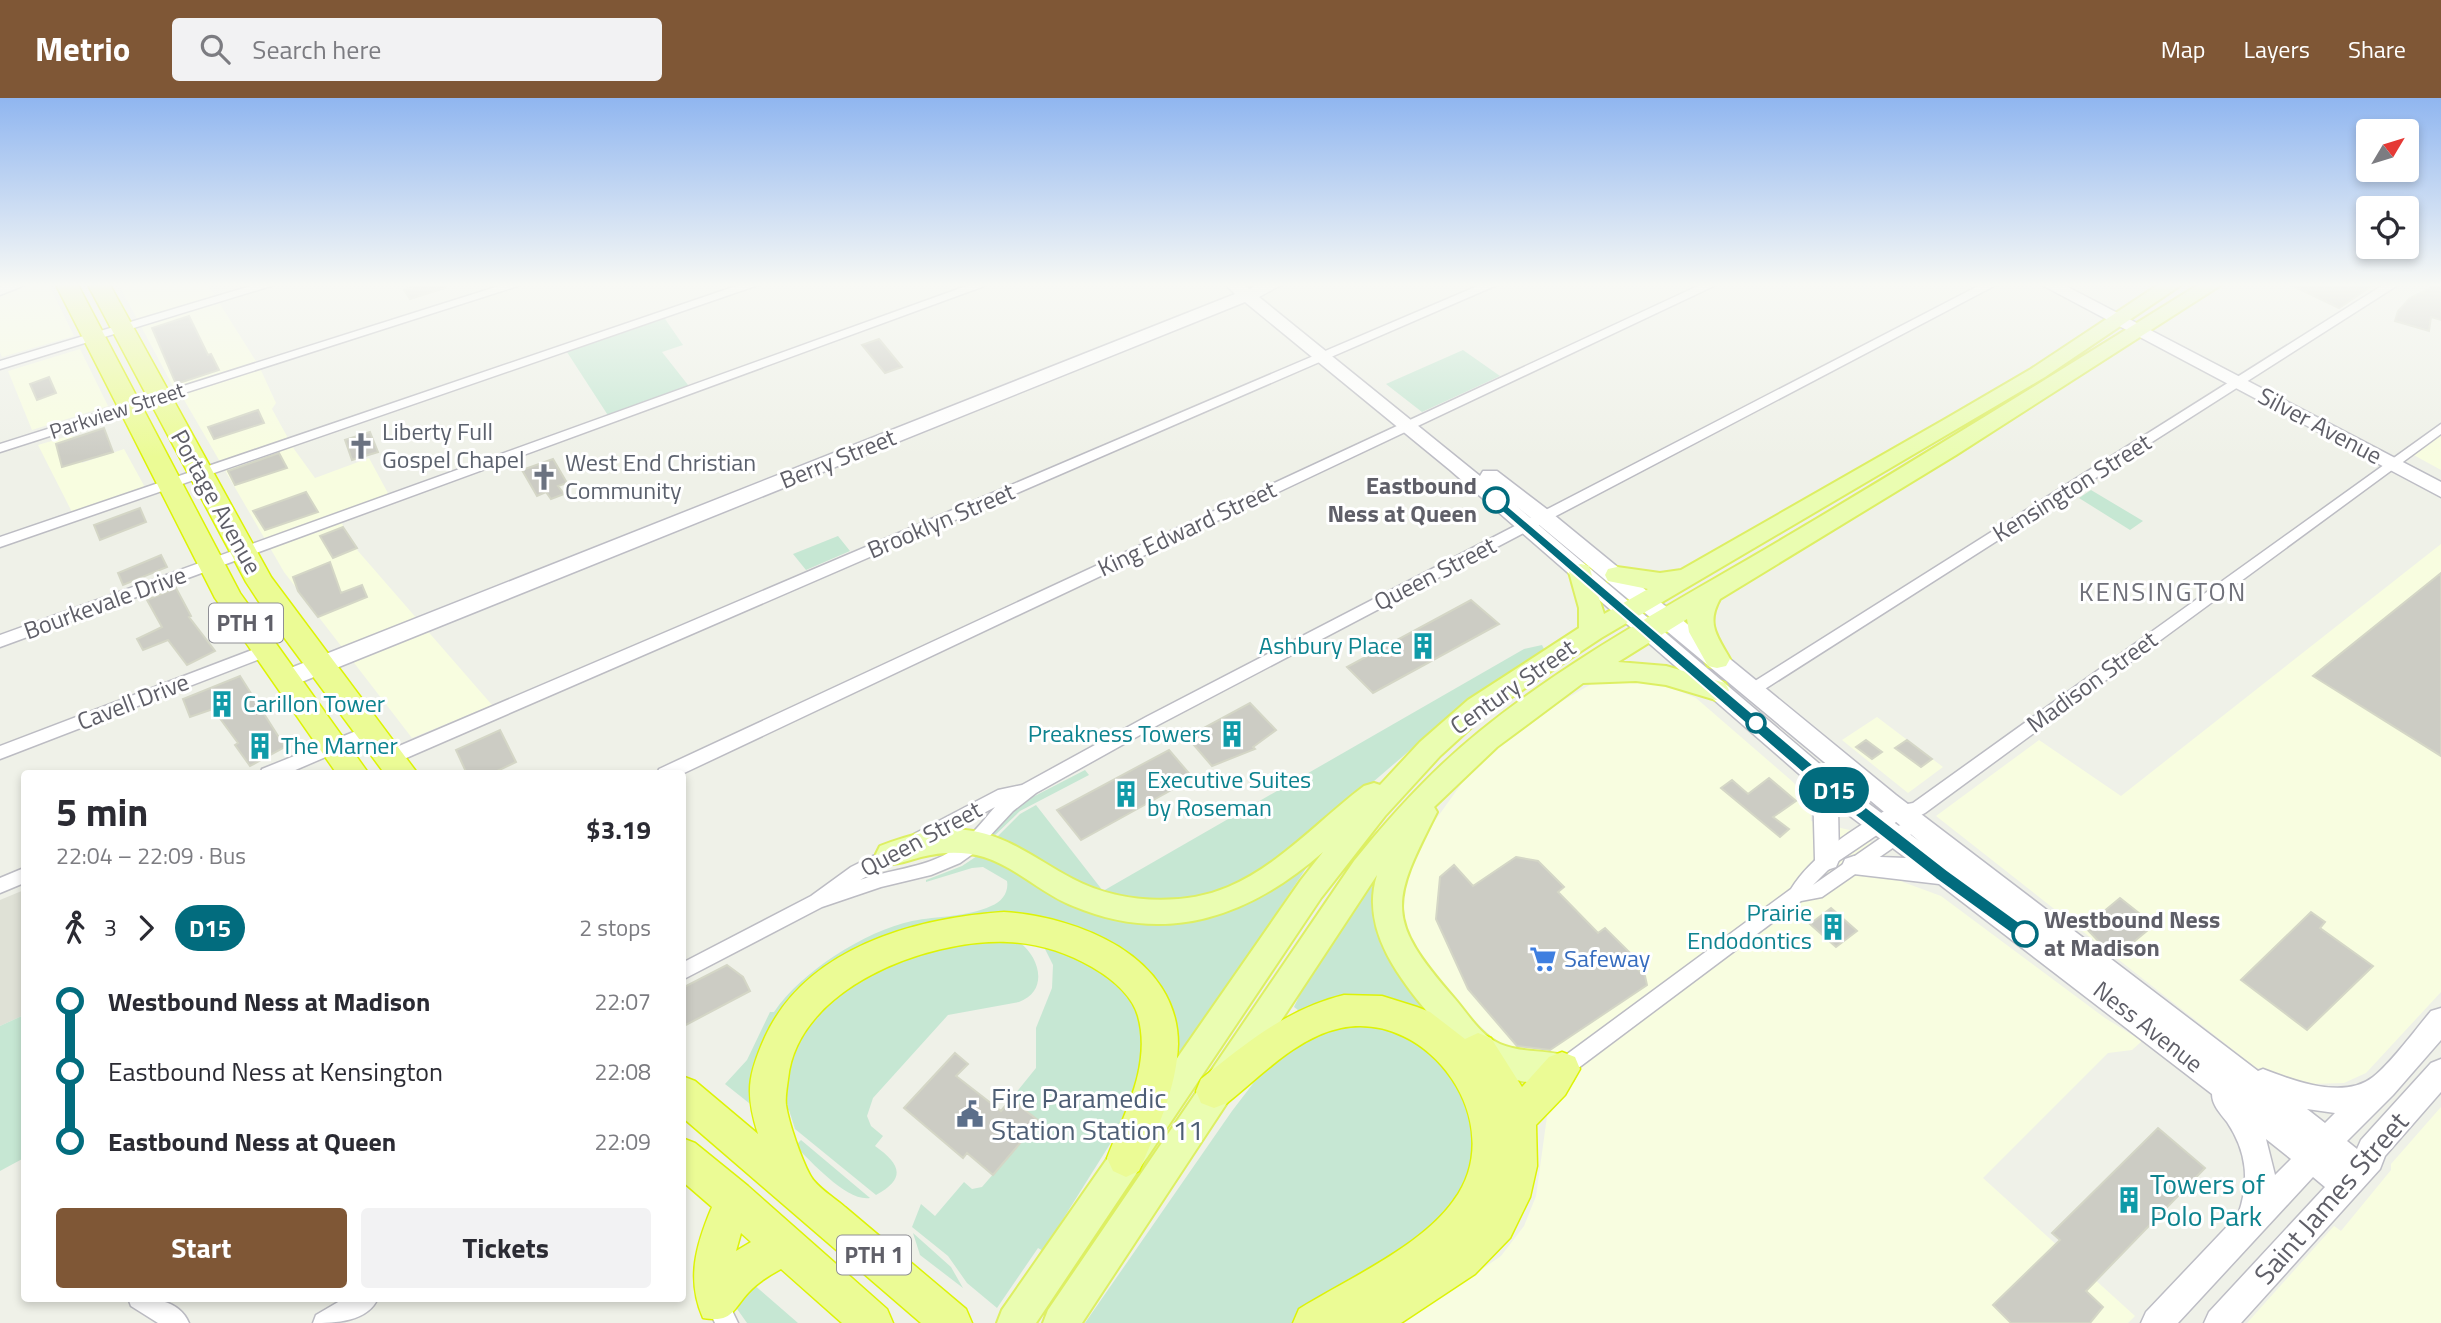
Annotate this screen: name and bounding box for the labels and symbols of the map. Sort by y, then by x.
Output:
north arrow [2356,119,2418,182]
street label: Parkview Street [45,373,189,447]
street label: Silver Avenue [2252,377,2389,473]
place label: Liberty Full Gospel Chapel [382,413,525,477]
street label: Berry Street [774,418,902,498]
street label: Portage Avenue [162,423,271,580]
street label: Kensington Street [1985,424,2158,550]
church icon: Liberty Full Gospel Chapel [346,431,376,461]
place label: West End Christian Community [565,444,756,508]
church icon: West End Christian Community [529,462,559,492]
place label: Eastbound Ness at Queen [1327,467,1477,531]
street label: King Edward Street [1091,471,1282,585]
street label: Brooklyn Street [861,473,1020,567]
marker: Eastbound Ness at Queen [1483,487,1509,513]
street label: Queen Street [1367,527,1502,619]
street label: Bourkevale Drive [18,556,191,648]
district label: KENSINGTON [2079,572,2247,611]
road number: PTH 1 [209,603,283,642]
street label: Madison Street [2019,621,2165,741]
place label: Ashbury Place [1259,627,1402,663]
street label: Century Street [1442,629,1583,743]
building icon: Ashbury Place [1408,631,1438,661]
street label: Cavell Drive [71,663,194,739]
place label: Carillon Tower [243,685,385,721]
building icon: Carillon Tower [207,689,237,719]
unlabelled marker [1746,713,1766,733]
place label: Preakness Towers [1028,715,1211,751]
building icon: Preakness Towers [1217,719,1247,749]
place label: The Marner [281,727,398,763]
building icon: The Marner [245,731,275,761]
place label: Executive Suites by Roseman [1147,761,1311,825]
line badge: D15 [1794,767,1874,813]
building icon: Executive Suites by Roseman [1111,779,1141,809]
street label: Queen Street [853,791,988,885]
place label: Prairie Endodontics [1687,894,1812,958]
place label: Westbound Ness at Madison [2044,901,2220,965]
building icon: Prairie Endodontics [1818,912,1848,942]
marker: Westbound Ness at Madison [2012,921,2038,947]
place label: Safeway [1564,940,1651,976]
supermarket icon: Safeway [1528,944,1558,974]
street label: Ness Avenue [2086,972,2211,1081]
place label: Fire Paramedic Station Station 11 [991,1076,1204,1151]
public building icon: Fire Paramedic Station Station 11 [955,1099,985,1129]
street label: Saint James Street [2243,1101,2418,1294]
place label: Towers of Polo Park [2150,1162,2266,1237]
building icon: Towers of Polo Park [2114,1185,2144,1215]
road number: PTH 1 [837,1236,911,1274]

